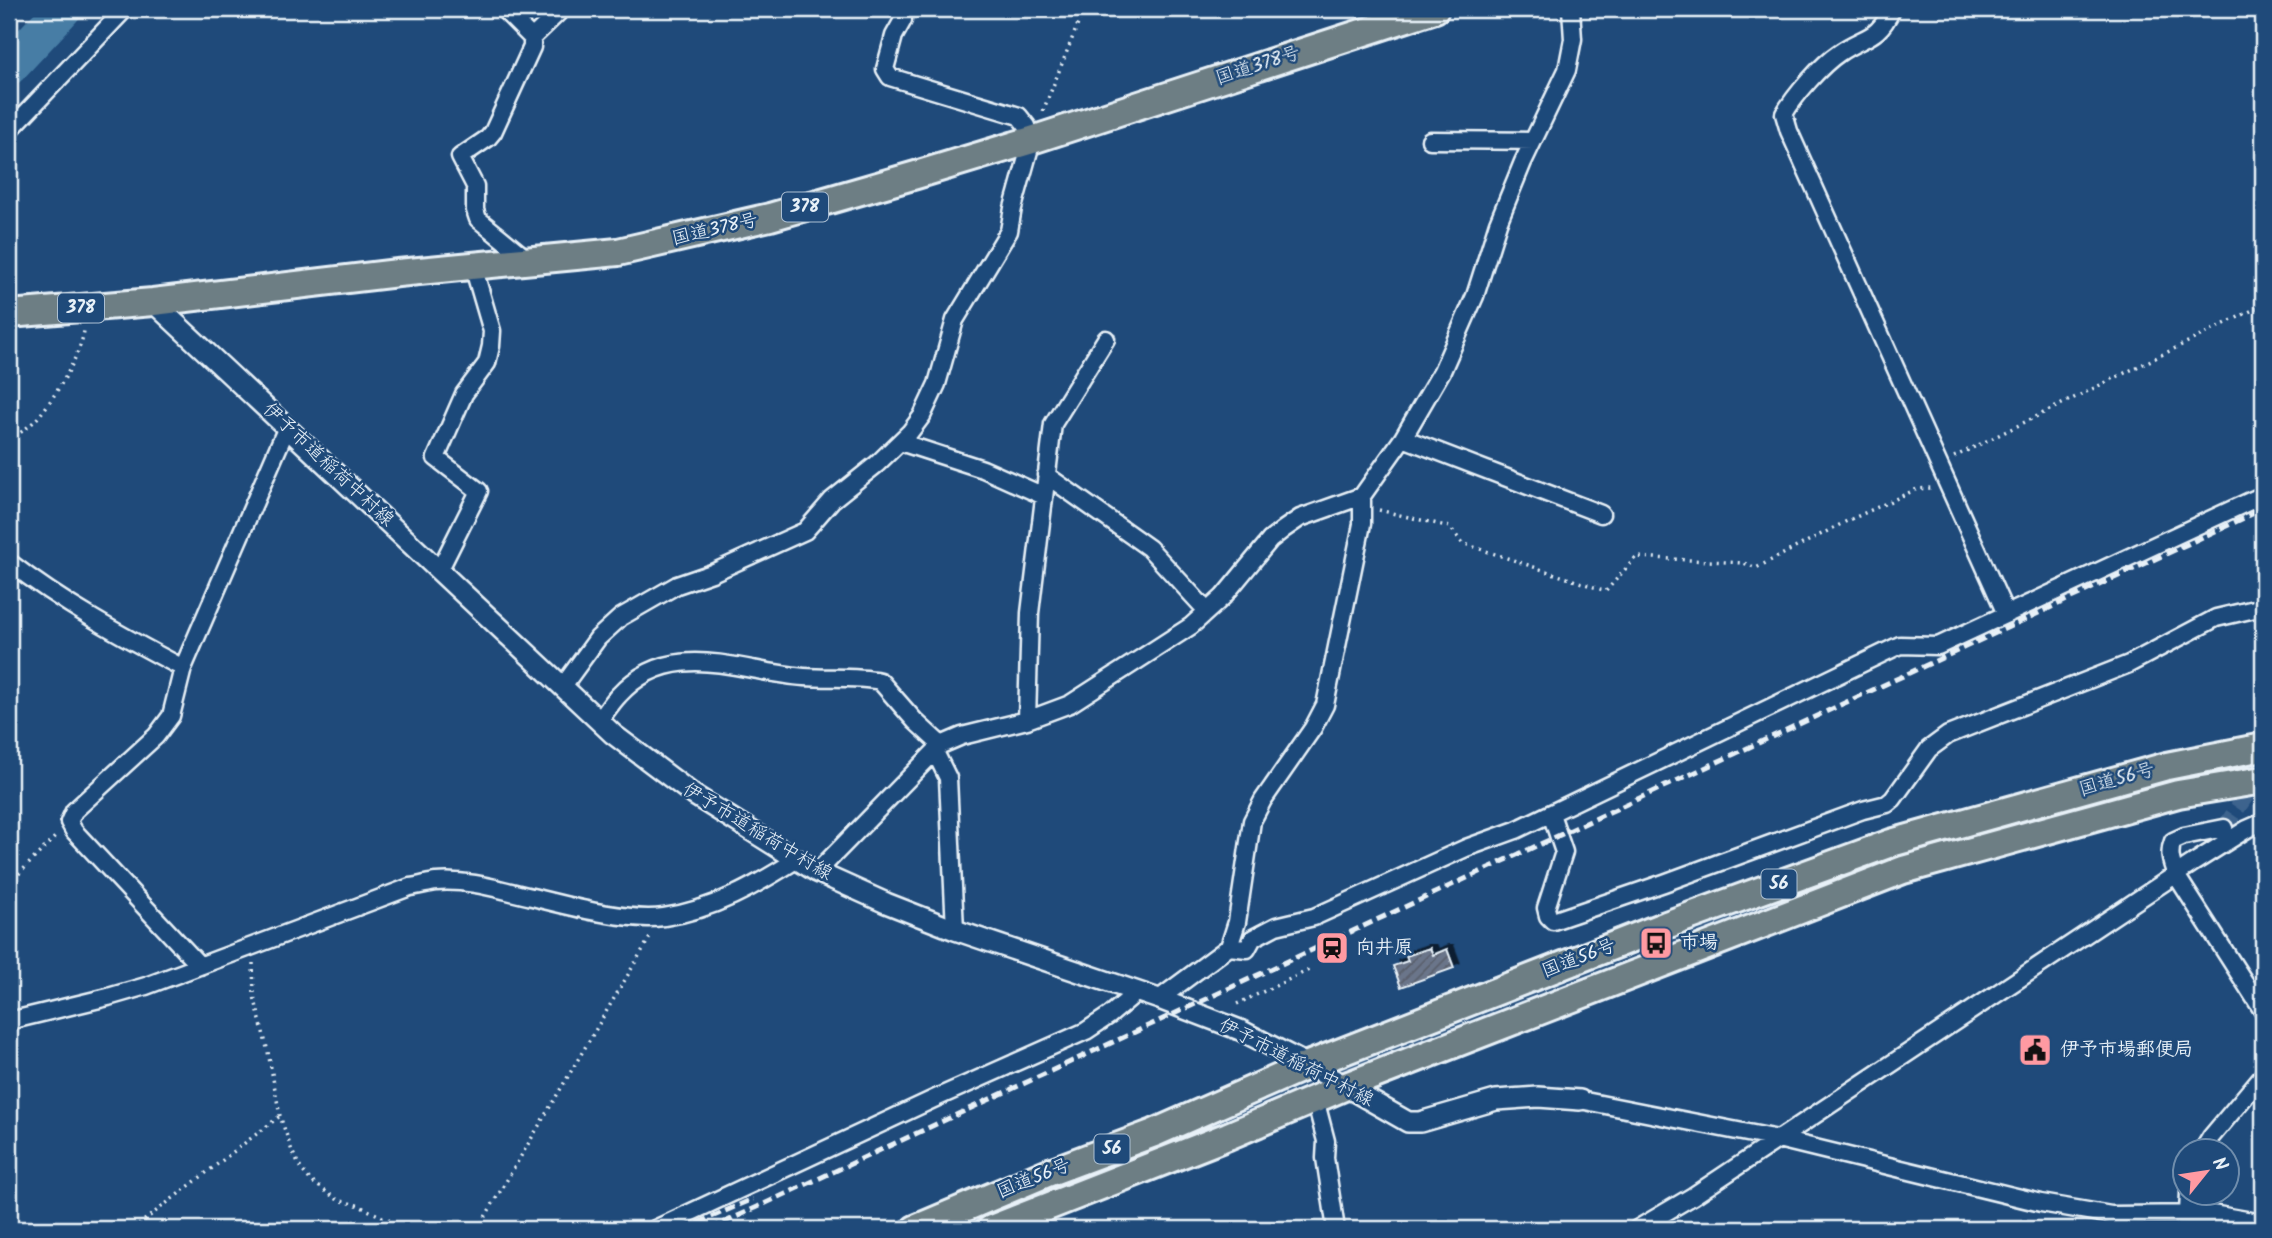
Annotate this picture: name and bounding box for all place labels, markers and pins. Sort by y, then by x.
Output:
bus stop icon: 市場 [1637,924,1675,962]
place label: 市場 [1680,928,1718,958]
station icon: 向井原 [1313,929,1351,967]
place label: 向井原 [1356,933,1413,963]
public building icon: 伊予市場郵便局 [2016,1031,2054,1069]
place label: 伊予市場郵便局 [2060,1035,2193,1065]

